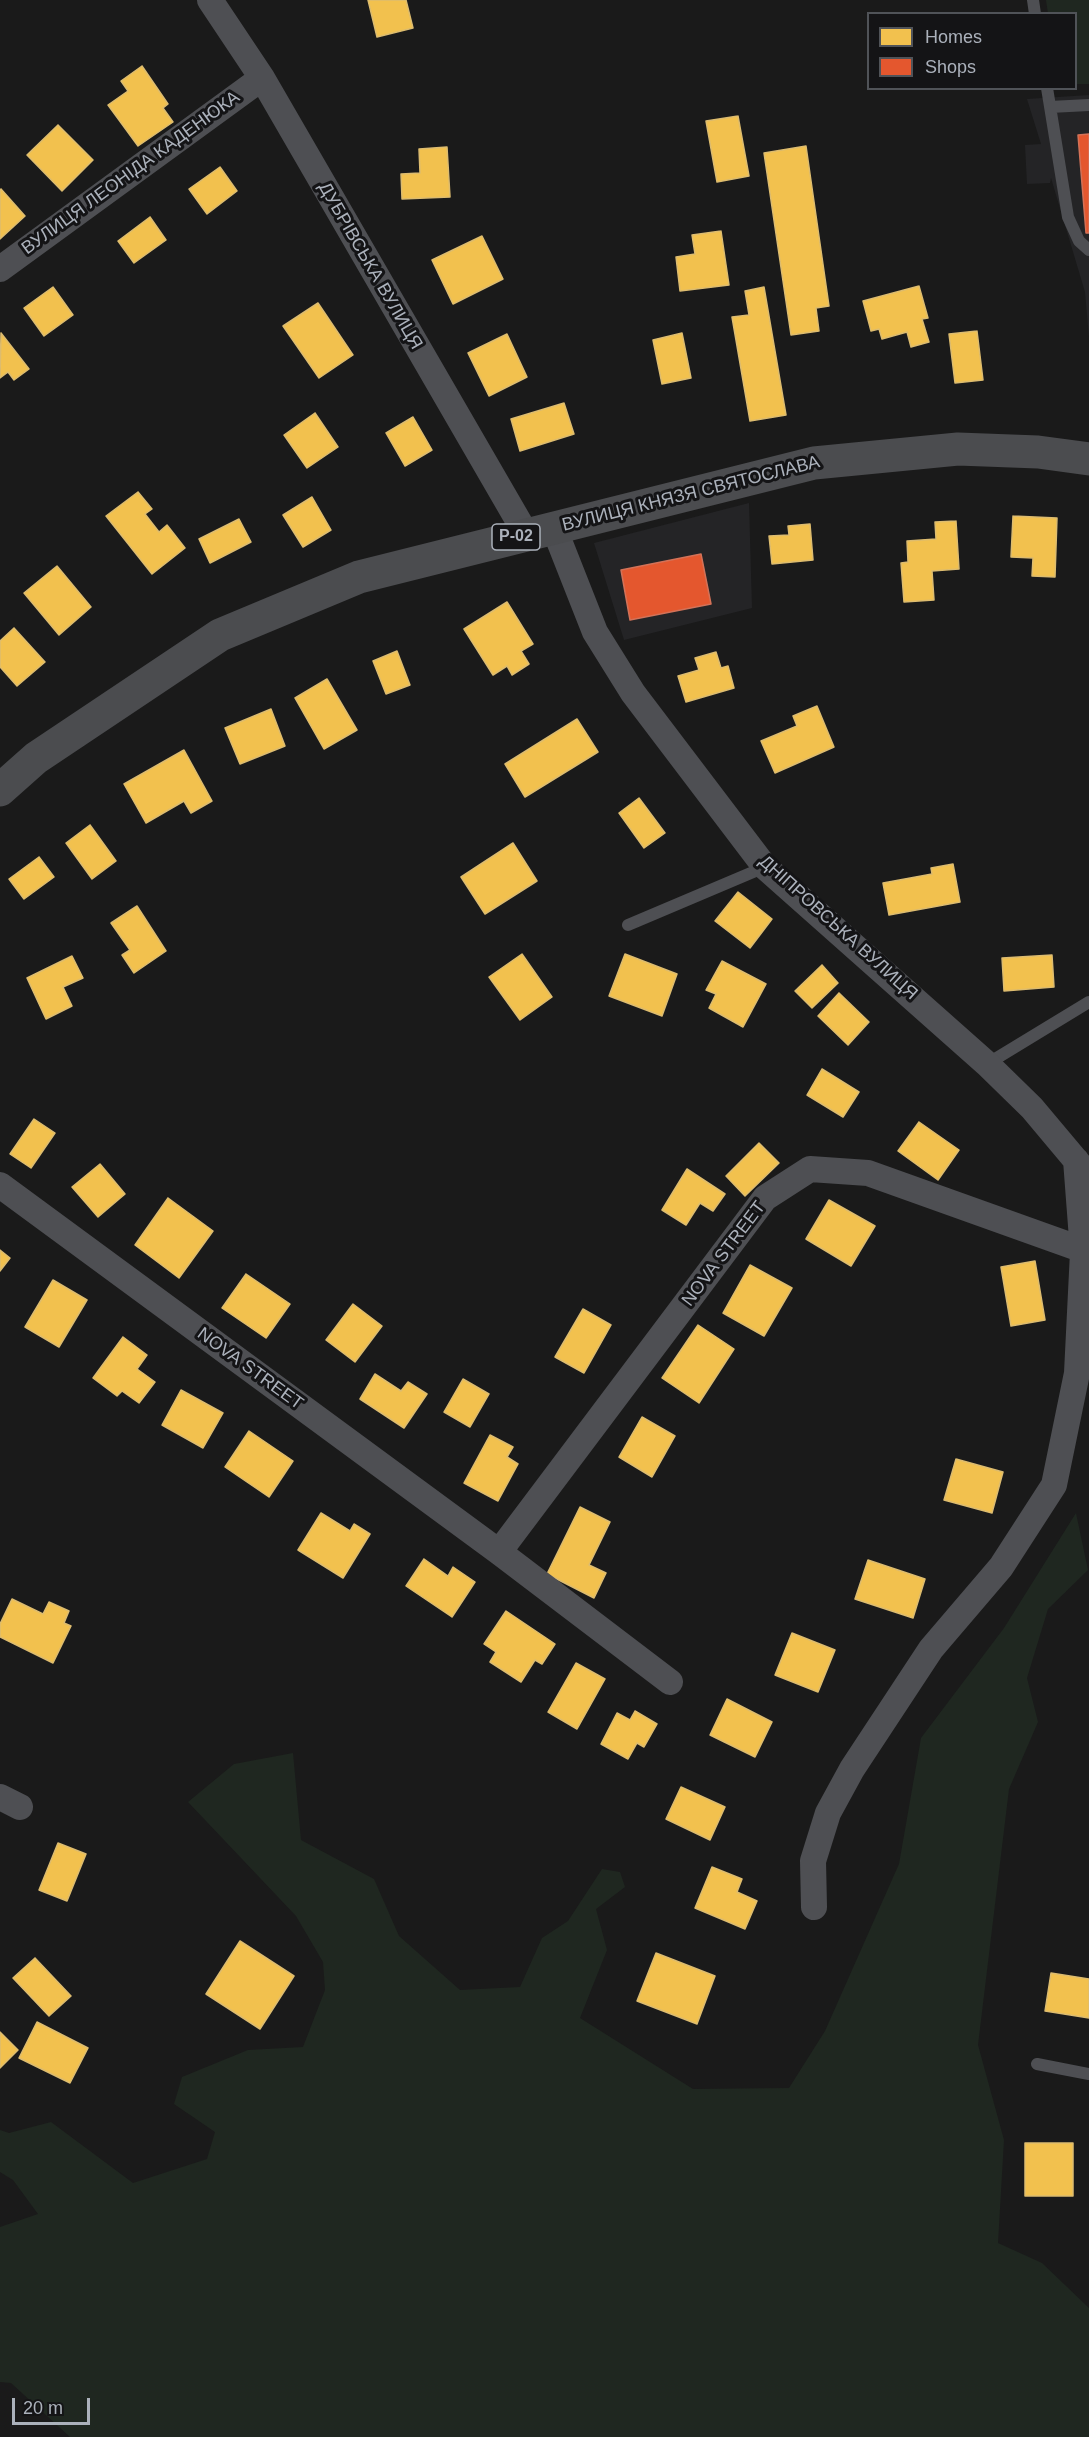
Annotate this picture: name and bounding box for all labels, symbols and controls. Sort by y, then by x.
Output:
legend [867,12,1077,90]
text: Homes [925,27,982,47]
text: Shops [925,57,976,77]
street label: ВУЛИЦЯ ЛЕОНІДА КАДЕНЮКА [18,87,244,259]
street label: ДУБРІВСЬКА ВУЛИЦЯ [313,178,427,354]
street label: ВУЛИЦЯ КНЯЗЯ СВЯТОСЛАВА [560,452,822,536]
road number: Р-02 [492,524,540,550]
street label: ДНІПРОВСЬКА ВУЛИЦЯ [754,851,922,1005]
street label: NOVA STREET [678,1197,770,1311]
street label: NOVA STREET [193,1323,307,1415]
scale bar [15,2386,93,2424]
text: 20 m [23,2398,63,2418]

